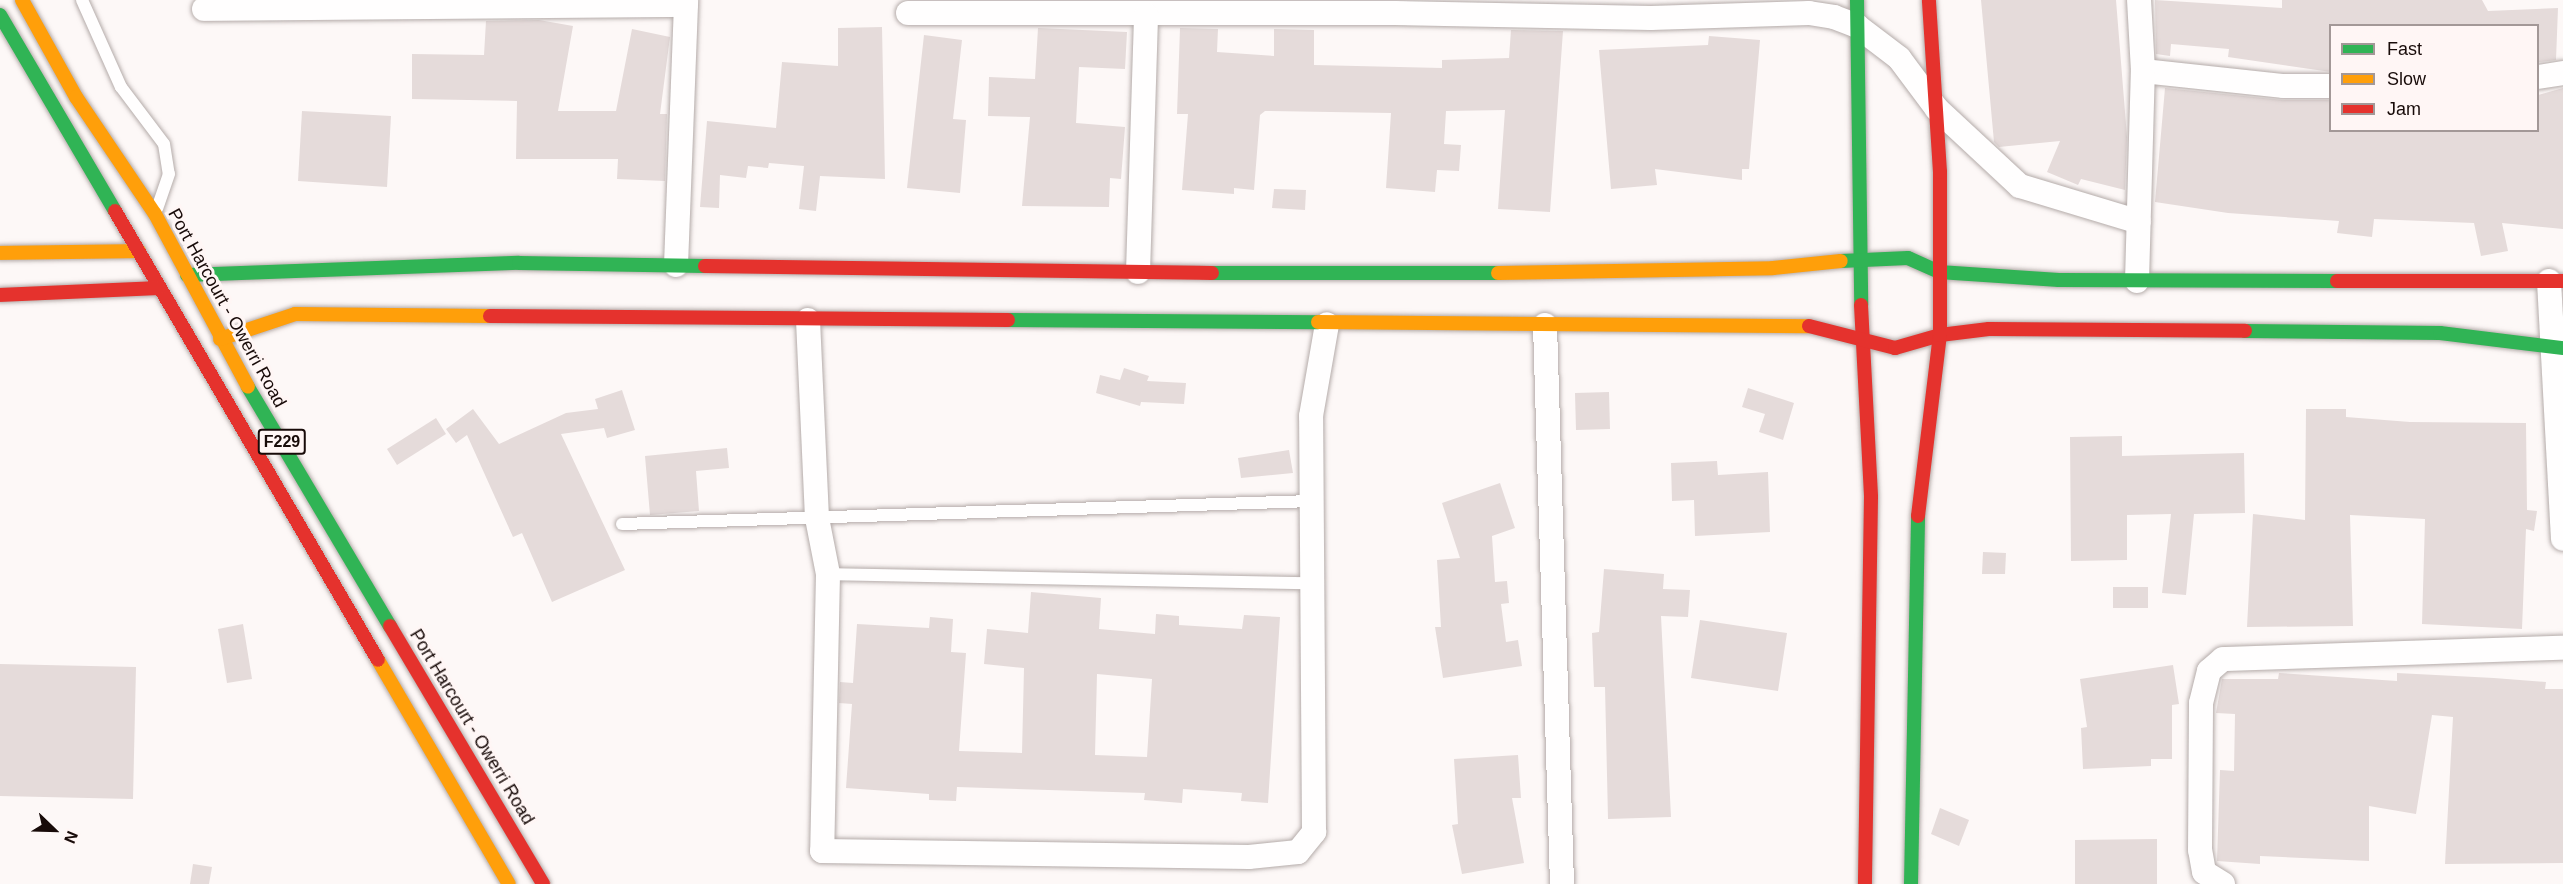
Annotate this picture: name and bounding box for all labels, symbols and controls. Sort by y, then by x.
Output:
legend [2329,24,2539,132]
text: Fast [2387,39,2422,59]
text: Slow [2387,69,2426,89]
text: Jam [2387,99,2421,119]
street label: Port Harcourt - Owerri Road [163,205,291,411]
road number: F229 [256,429,308,455]
street label: Port Harcourt - Owerri Road [405,625,539,829]
north arrow [24,800,84,860]
text: N [61,829,81,846]

